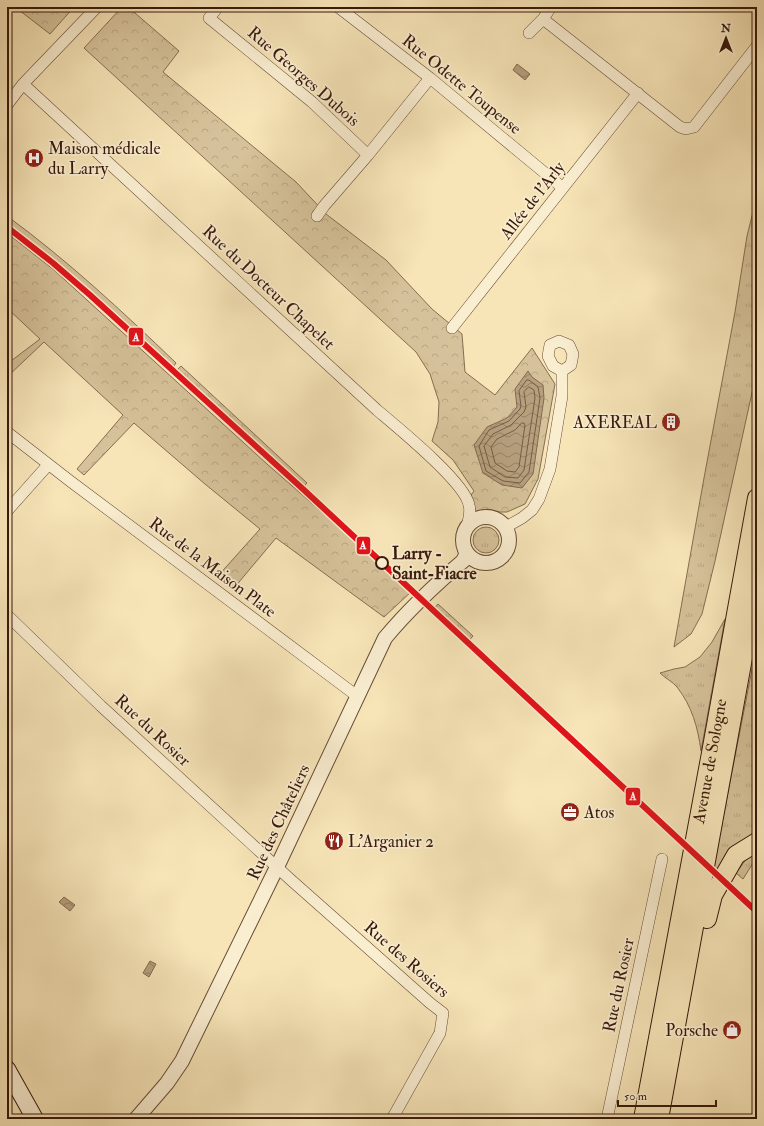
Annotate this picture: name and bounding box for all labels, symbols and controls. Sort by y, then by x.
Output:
north arrow [706,18,746,58]
street label: Rue Georges Dubois [243,22,364,131]
text: N [720,22,732,35]
street label: Rue Odette Toupense [397,30,526,140]
place label: Maison médicale du Larry [48,138,161,180]
hospital icon: Maison médicale du Larry [23,147,45,169]
street label: Allée de l'Arly [495,157,570,245]
street label: Rue du Docteur Chapelet [197,221,340,355]
line badge: A [128,327,144,346]
text: A [132,331,141,344]
building icon: AXEREAL [660,411,682,433]
place label: AXEREAL [572,412,658,433]
street label: Rue de la Maison Plate [145,513,280,622]
line badge: A [356,536,371,555]
text: A [359,539,368,552]
place label: Larry - Saint-Fiacre [392,543,478,584]
marker: Larry - Saint-Fiacre [375,556,389,570]
street label: Rue du Rosier [110,690,195,771]
street label: Avenue de Sologne [688,697,732,826]
street label: Rue des Châteliers [242,761,315,883]
line badge: A [625,787,641,806]
text: A [629,790,638,803]
office icon: Atos [559,801,581,823]
place label: Atos [583,802,614,823]
restaurant icon: L'Arganier 2 [323,830,345,852]
place label: L'Arganier 2 [348,831,434,852]
street label: Rue des Rosiers [360,917,454,1002]
street label: Rue du Rosier [598,935,639,1034]
shop icon: Porsche [721,1019,743,1041]
place label: Porsche [665,1020,718,1041]
scale bar [618,1082,716,1108]
text: 50 m [624,1089,648,1104]

